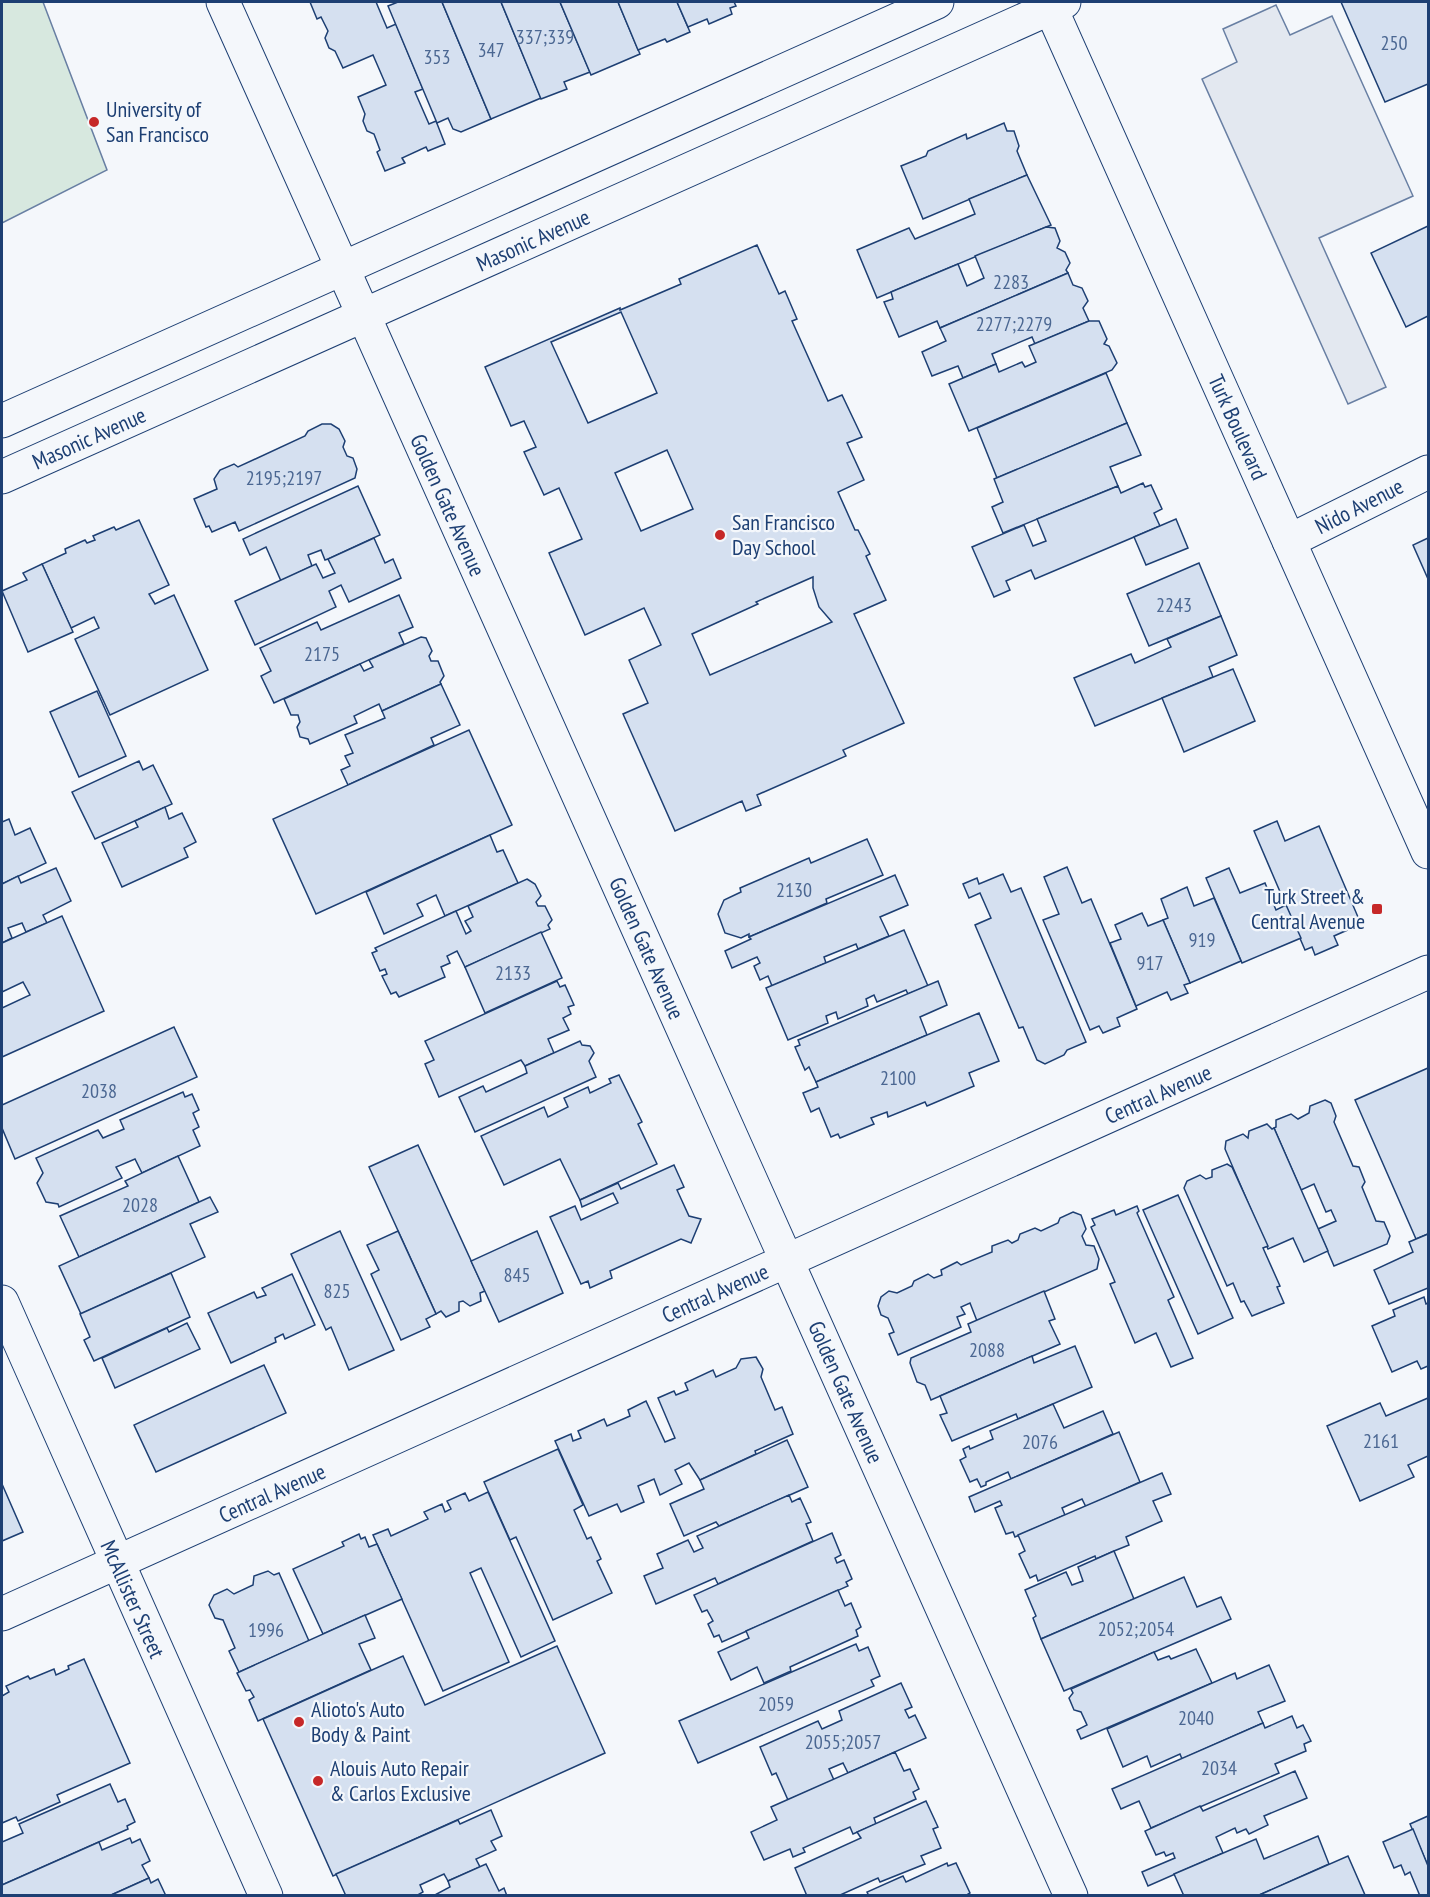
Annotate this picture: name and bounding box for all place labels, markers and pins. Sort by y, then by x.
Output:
place label: University of San Francisco [106,95,209,148]
marker: University of San Francisco [87,115,101,129]
place label: San Francisco Day School [732,508,835,561]
marker: San Francisco Day School [713,528,727,542]
place label: Turk Street & Central Avenue [1251,882,1365,935]
marker: Turk Street & Central Avenue [1370,902,1384,916]
place label: Alioto's Auto Body & Paint [311,1695,410,1748]
marker: Alioto's Auto Body & Paint [292,1715,306,1729]
place label: Alouis Auto Repair & Carlos Exclusive [330,1754,471,1807]
marker: Alouis Auto Repair & Carlos Exclusive [311,1774,325,1788]

